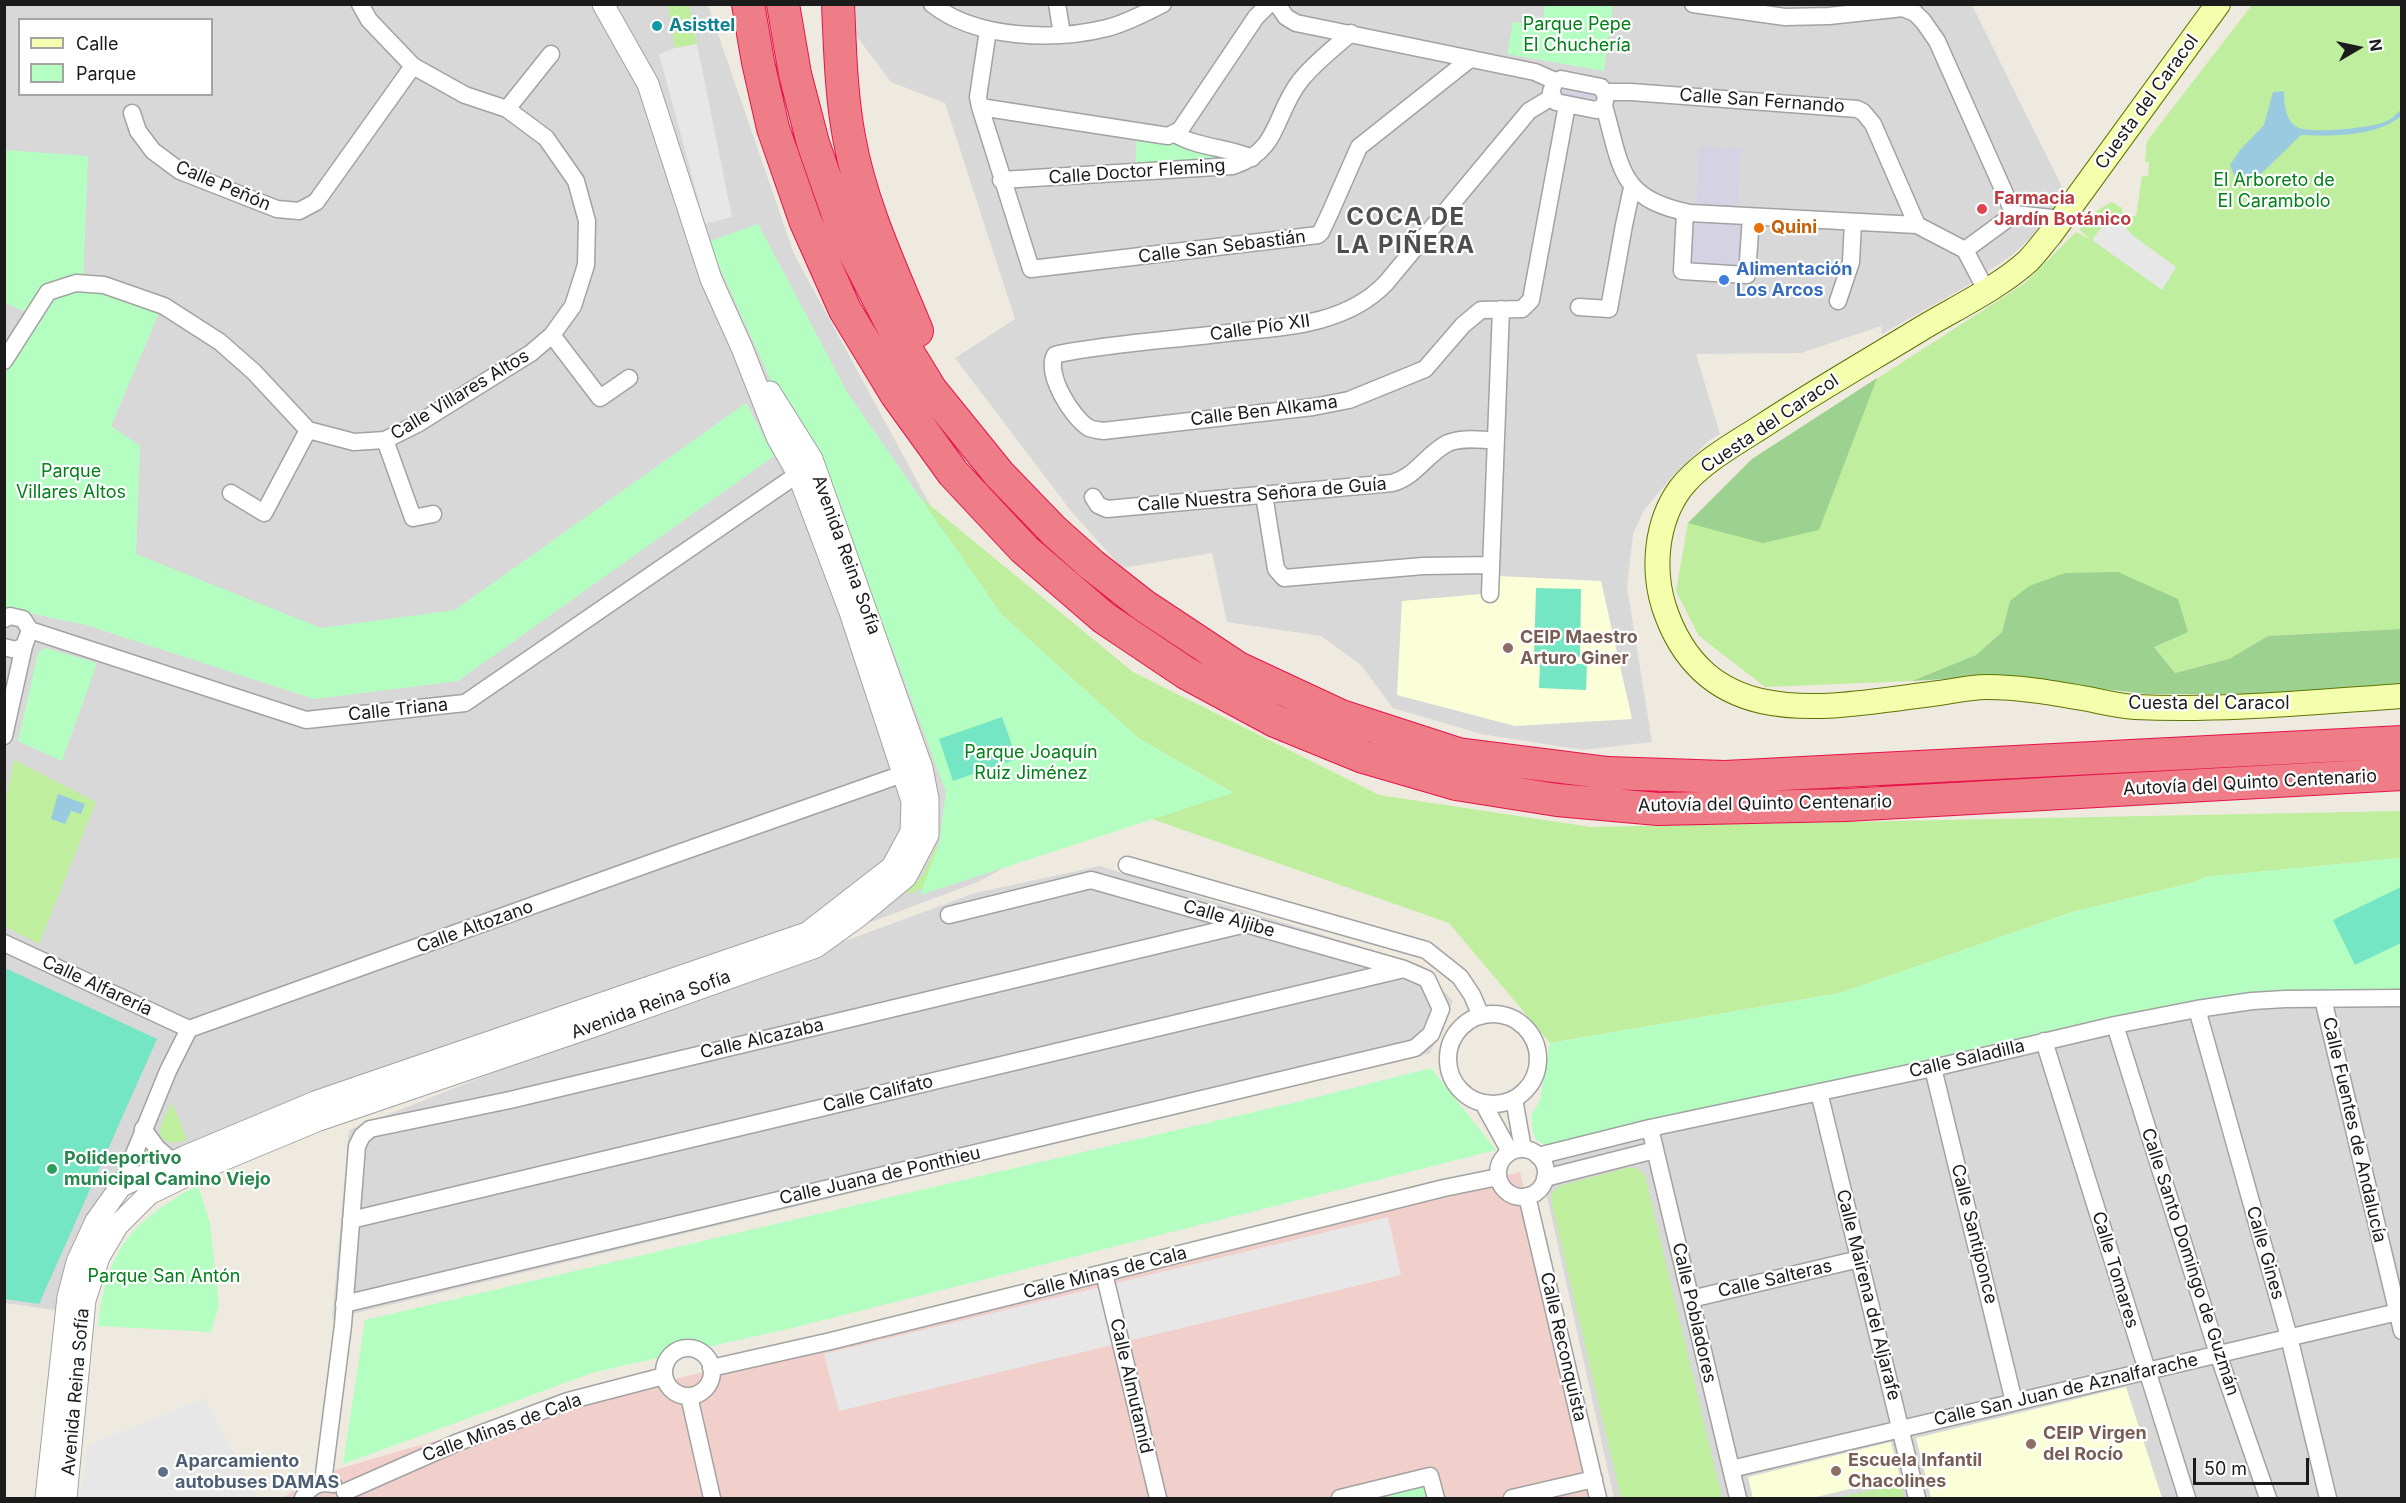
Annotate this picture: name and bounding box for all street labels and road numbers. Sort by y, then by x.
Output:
street label: Cuesta del Caracol [2091,30,2203,174]
street label: Calle San Fernando [1679,84,1845,118]
street label: Calle Doctor Fleming [1048,155,1226,189]
street label: Calle Peñón [172,156,274,216]
street label: Calle San Sebastián [1137,226,1307,268]
street label: Calle Pío XII [1208,310,1312,346]
street label: Calle Villares Altos [387,345,533,445]
street label: Cuesta del Caracol [1697,370,1843,478]
street label: Calle Ben Alkama [1189,391,1339,431]
street label: Avenida Reina Sofía [807,472,885,638]
street label: Calle Nuestra Señora de Guía [1136,473,1388,517]
street label: Cuesta del Caracol [2128,693,2290,715]
street label: Calle Triana [347,694,449,726]
street label: Autovía del Quinto Centenario [2123,766,2377,800]
street label: Autovía del Quinto Centenario [1638,791,1892,817]
street label: Calle Altozano [414,896,536,958]
street label: Calle Aljibe [1181,896,1277,942]
street label: Calle Alfarería [38,951,156,1021]
street label: Avenida Reina Sofía [568,966,734,1044]
street label: Calle Alcazaba [698,1014,826,1064]
street label: Calle Fuentes de Andalucía [2318,1015,2390,1245]
street label: Calle Saladilla [1907,1035,2027,1083]
street label: Calle Califato [821,1071,935,1117]
street label: Calle Santo Domingo de Guzmán [2136,1126,2244,1398]
street label: Calle Juana de Ponthieu [777,1142,983,1210]
street label: Calle Santiponce [1946,1162,2002,1306]
street label: Calle Mairena del Aljarafe [1831,1187,1905,1403]
street label: Calle Gines [2241,1204,2289,1302]
street label: Calle Tomares [2087,1209,2143,1331]
street label: Calle Pobladores [1667,1241,1721,1385]
street label: Calle Minas de Cala [1021,1242,1189,1304]
street label: Calle Salteras [1716,1255,1834,1303]
street label: Calle Reconquista [1535,1270,1591,1424]
street label: Avenida Reina Sofía [58,1307,94,1477]
street label: Calle Almutamid [1105,1316,1157,1456]
street label: Calle San Juan de Aznalfarache [1932,1349,2200,1431]
street label: Calle Minas de Cala [419,1389,585,1467]

